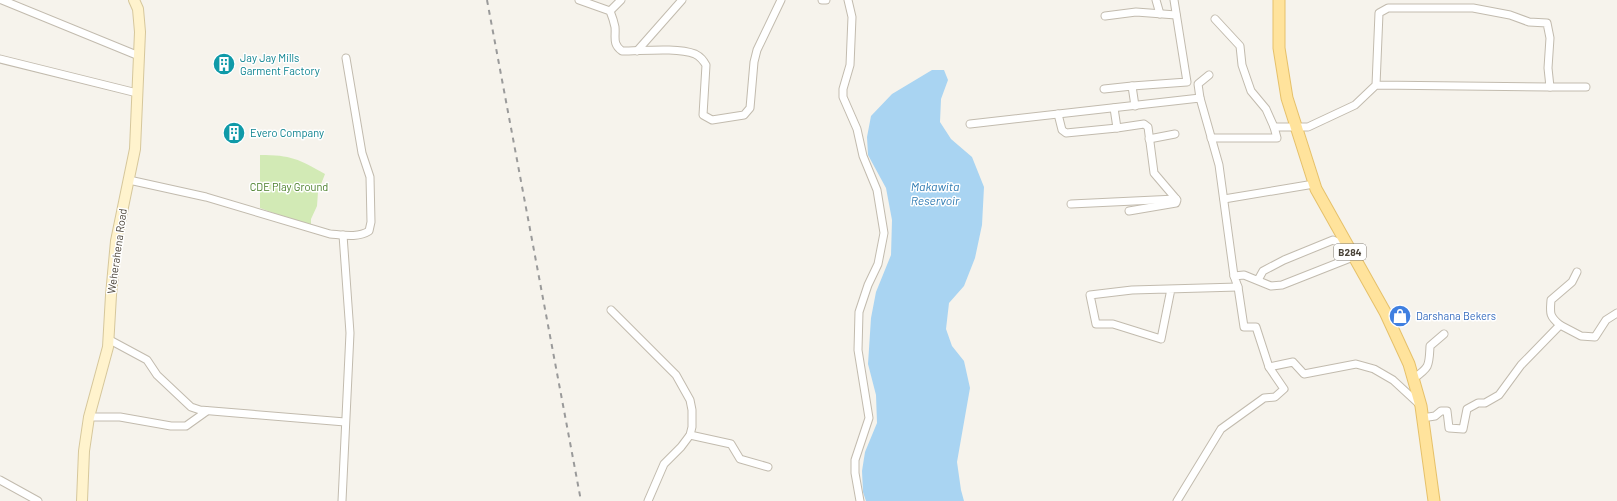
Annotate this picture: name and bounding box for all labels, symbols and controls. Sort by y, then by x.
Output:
building icon: Jay Jay Mills Garment Factory [211,51,237,77]
place label: Jay Jay Mills Garment Factory [240,51,320,77]
building icon: Evero Company [221,120,247,146]
place label: Evero Company [250,126,324,139]
water label: Makawita Reservoir [911,179,960,207]
park label: CDE Play Ground [250,180,328,193]
street label: Weherahena Road [104,207,129,294]
road number: B284 [1334,244,1366,260]
shop icon: Darshana Bekers [1387,303,1413,329]
place label: Darshana Bekers [1416,309,1496,322]

